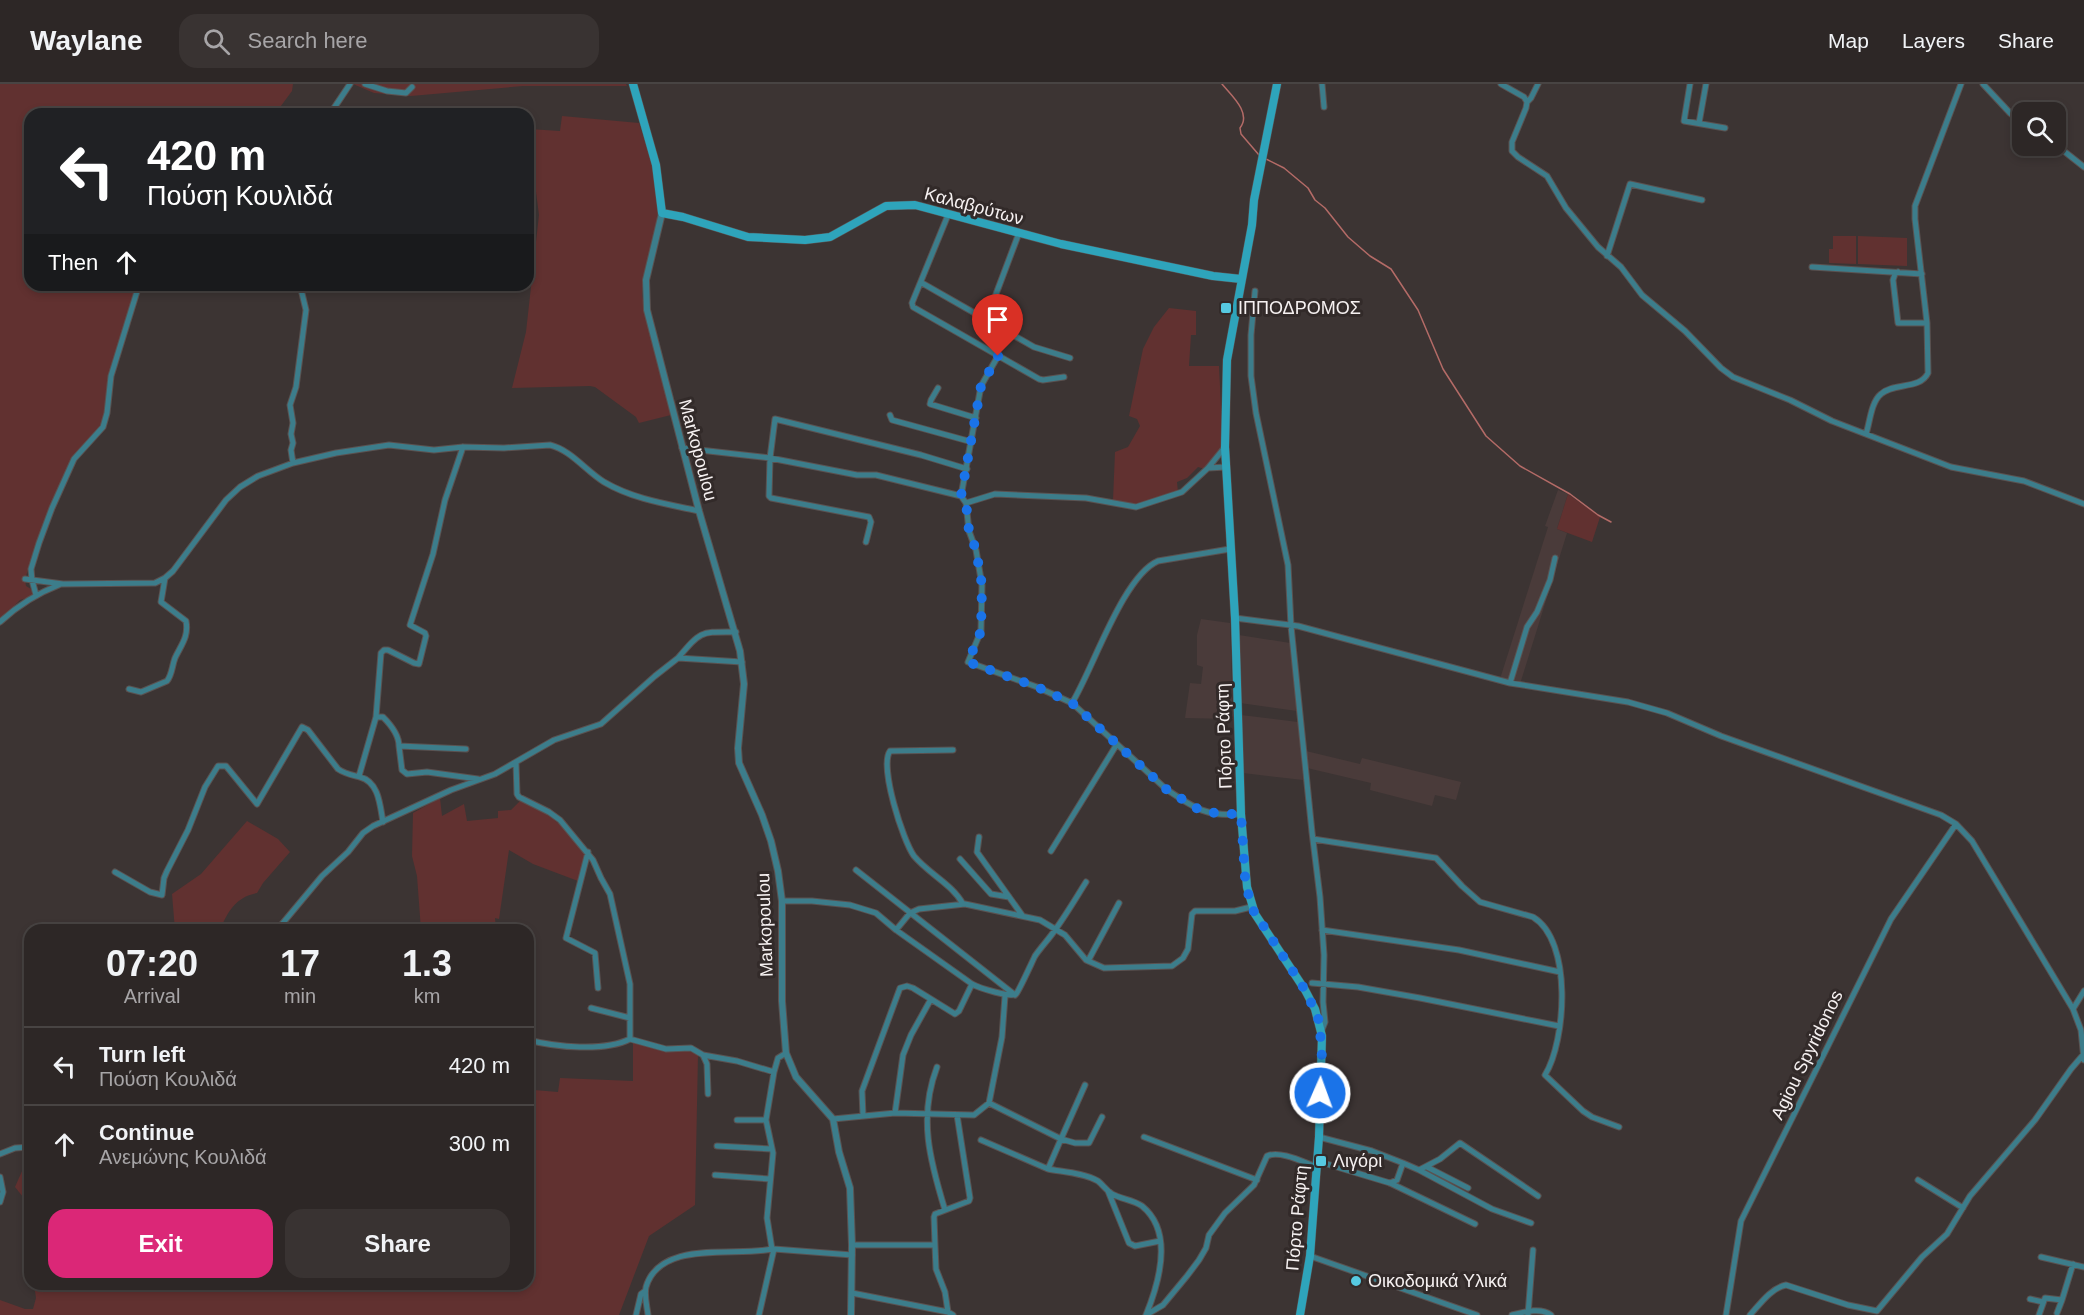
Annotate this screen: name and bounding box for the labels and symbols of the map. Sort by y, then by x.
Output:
street label: Καλαβρύτων [922,183,1026,229]
pin [972,294,1023,356]
place label: ΙΠΠΟΔΡΟΜΟΣ [1238,298,1361,318]
marker: ΙΠΠΟΔΡΟΜΟΣ [1219,301,1233,315]
street label: Markopoulou [675,397,721,503]
street label: Πόρτο Ράφτη [1212,683,1236,789]
street label: Markopoulou [753,873,777,977]
street label: Agiou Spyridonos [1767,987,1847,1123]
position arrow [1288,1061,1352,1125]
place label: Λιγόρι [1333,1151,1382,1171]
marker: Λιγόρι [1314,1154,1328,1168]
street label: Πόρτο Ράφτη [1282,1164,1312,1272]
place label: Οικοδομικά Υλικά [1368,1271,1507,1291]
marker: Οικοδομικά Υλικά [1349,1274,1363,1288]

